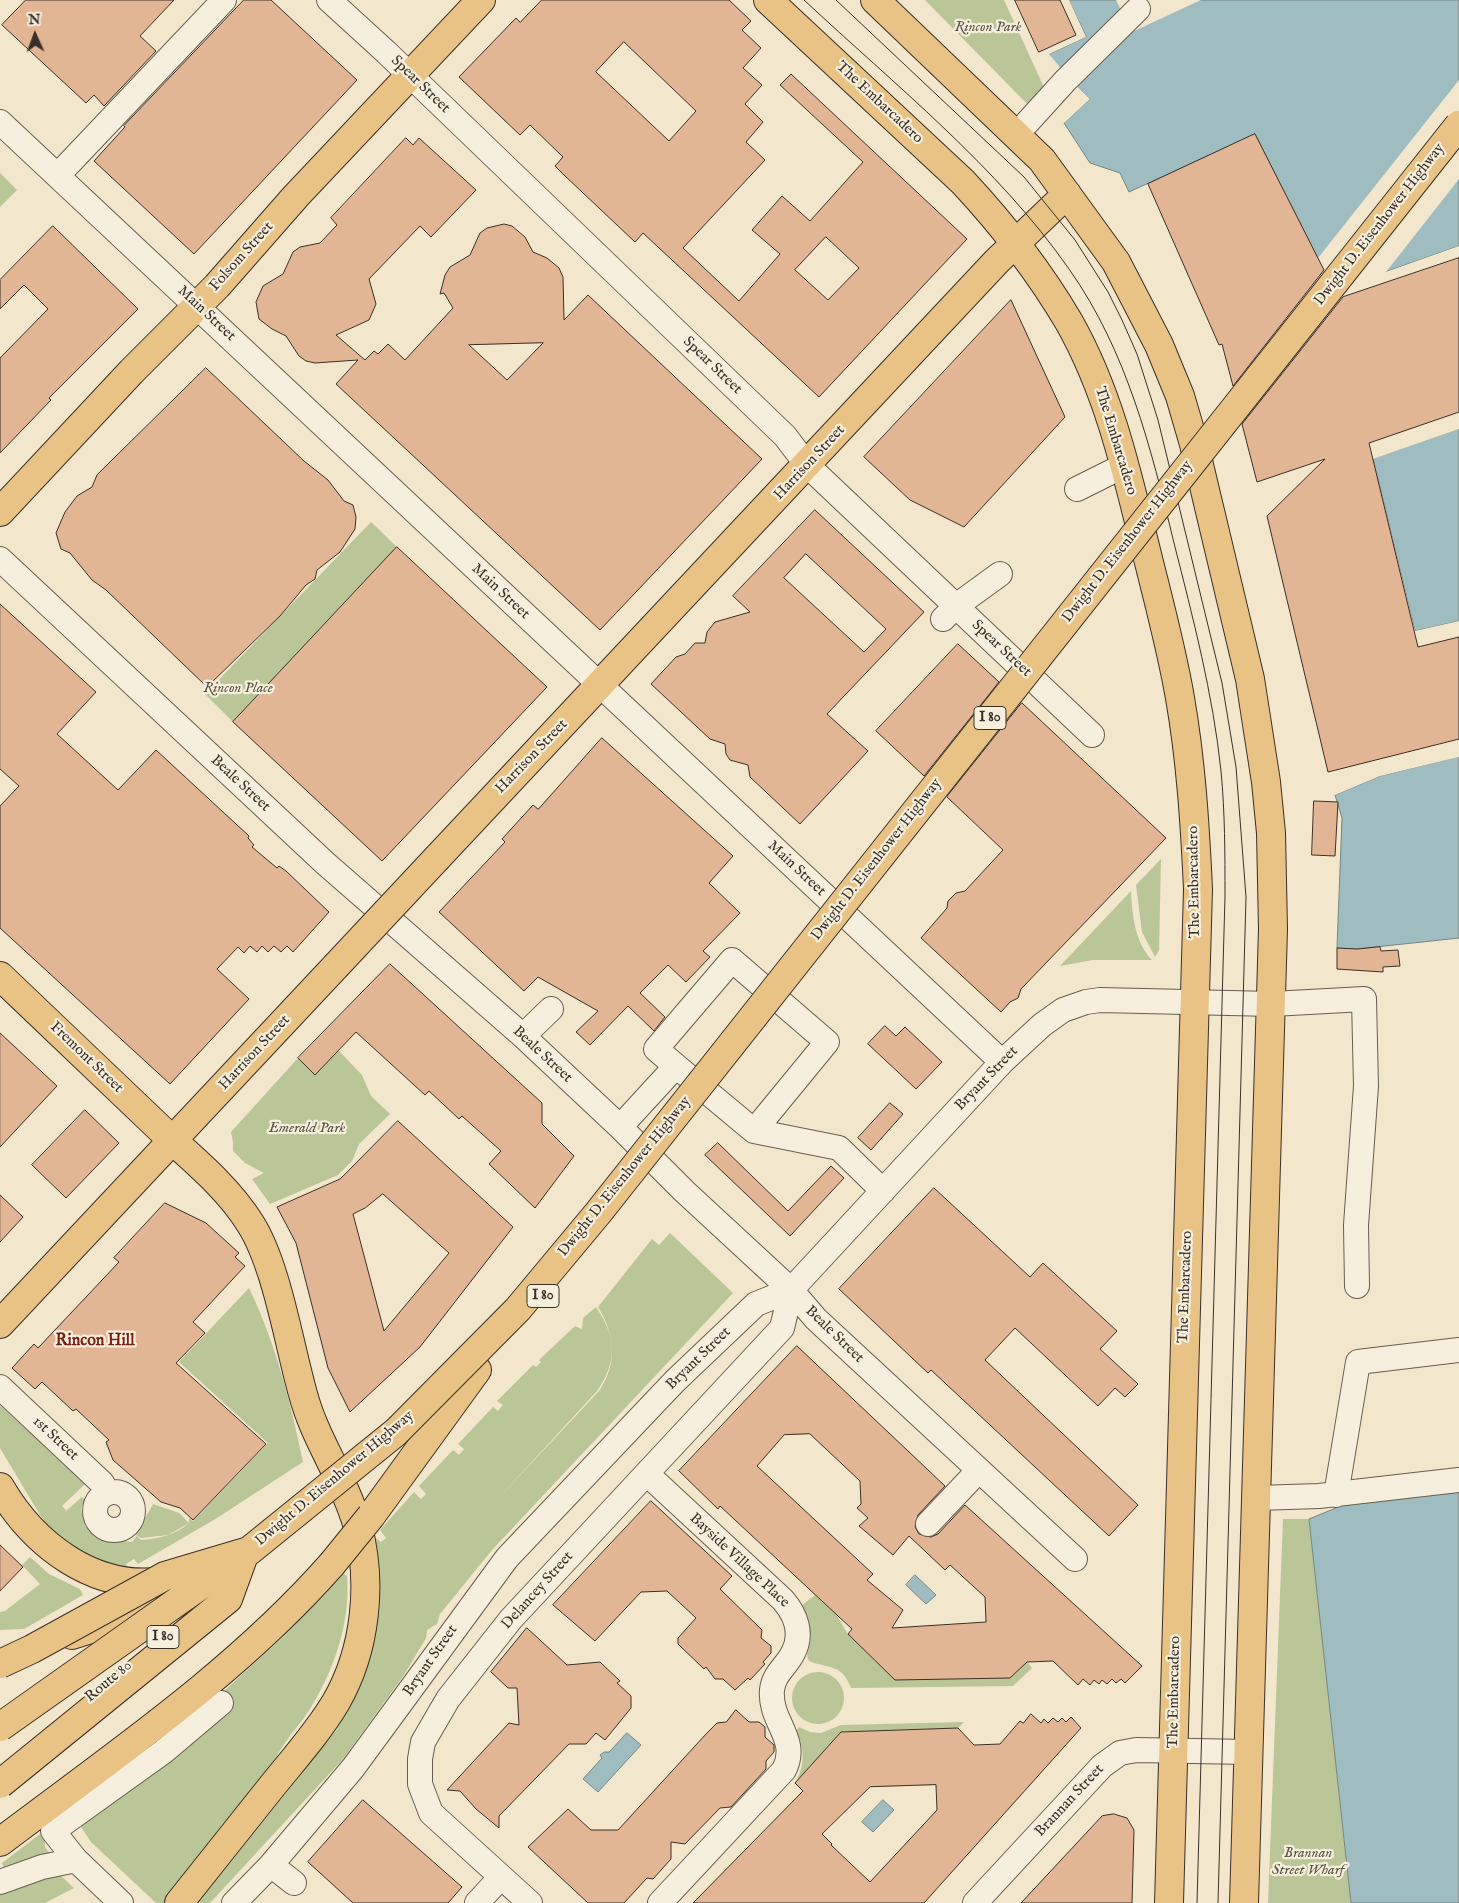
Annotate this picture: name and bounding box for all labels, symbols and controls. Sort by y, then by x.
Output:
north arrow [10,10,60,60]
text: N [28,11,41,29]
park label: Rincon Park [954,19,1022,37]
street label: Spear Street [387,52,453,118]
street label: The Embarcadero [832,58,926,148]
street label: Dwight D. Eisenhower Highway [1311,140,1449,310]
street label: Folsom Street [206,219,278,295]
street label: Main Street [173,282,239,346]
street label: Spear Street [679,333,745,399]
street label: The Embarcadero [1090,385,1140,497]
street label: Harrison Street [771,422,849,504]
street label: Dwight D. Eisenhower Highway [1059,457,1197,627]
street label: Main Street [467,560,533,624]
street label: Spear Street [967,617,1035,681]
park label: Rincon Place [203,680,273,698]
road number: I 80 [974,706,1006,730]
street label: Harrison Street [492,716,572,798]
street label: Beale Street [207,752,273,816]
street label: Dwight D. Eisenhower Highway [808,775,946,945]
street label: The Embarcadero [1185,826,1205,938]
street label: Main Street [763,837,829,901]
street label: Harrison Street [216,1012,294,1094]
street label: Fremont Street [46,1019,126,1097]
street label: Beale Street [509,1023,575,1087]
street label: Bryant Street [952,1043,1022,1115]
street label: Dwight D. Eisenhower Highway [555,1093,695,1261]
park label: Emerald Park [269,1120,345,1138]
street label: The Embarcadero [1175,1231,1197,1343]
road number: I 80 [527,1284,559,1308]
street label: Beale Street [801,1303,867,1367]
street label: Bryant Street [663,1324,735,1394]
district label: Rincon Hill [55,1332,135,1352]
street label: Dwight D. Eisenhower Highway [252,1408,418,1550]
street label: 1st Street [28,1413,82,1465]
street label: Bayside Village Place [685,1510,793,1612]
street label: Delancey Street [498,1548,578,1634]
street label: Bryant Street [400,1622,462,1700]
road number: I 80 [147,1625,179,1648]
street label: The Embarcadero [1165,1636,1185,1748]
street label: Route 80 [82,1657,136,1707]
street label: Brannan Street [1032,1761,1108,1841]
park label: Brannan Street Wharf [1272,1845,1344,1880]

